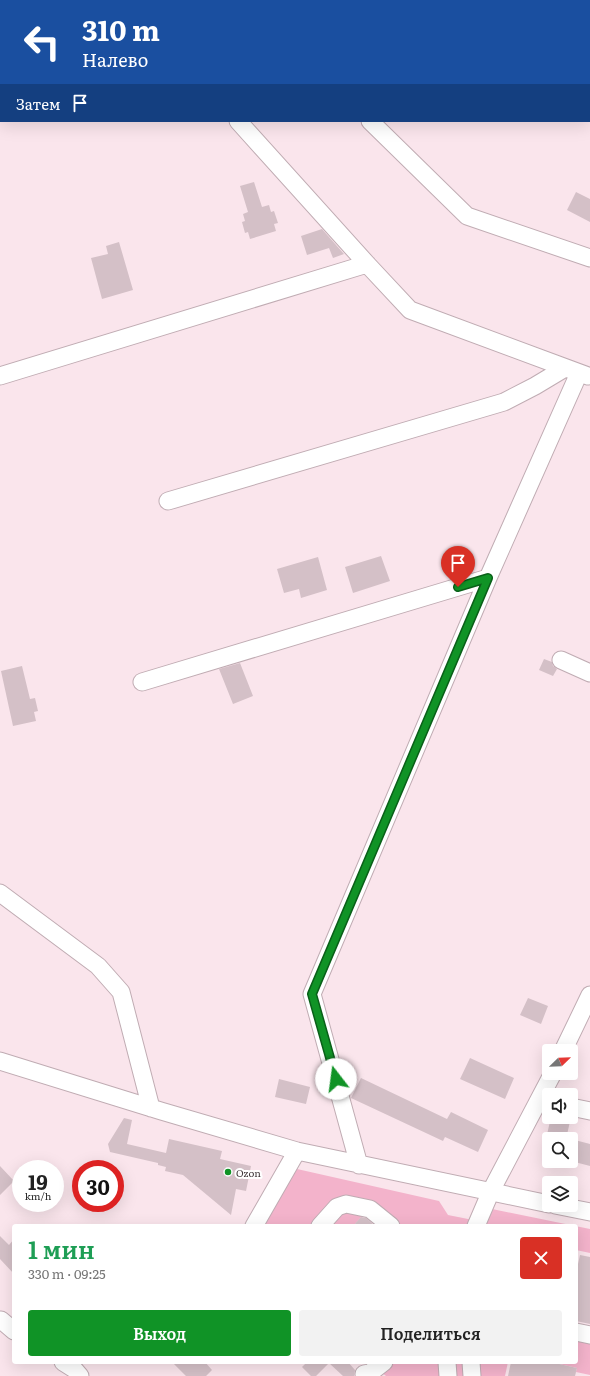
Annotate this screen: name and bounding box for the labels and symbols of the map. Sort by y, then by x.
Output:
pin [441,546,475,587]
north arrow [542,1044,578,1080]
position arrow [315,1058,357,1100]
speed limit sign: 30 [72,1160,124,1212]
place label: Ozon [236,1165,261,1180]
marker: Ozon [223,1167,233,1177]

